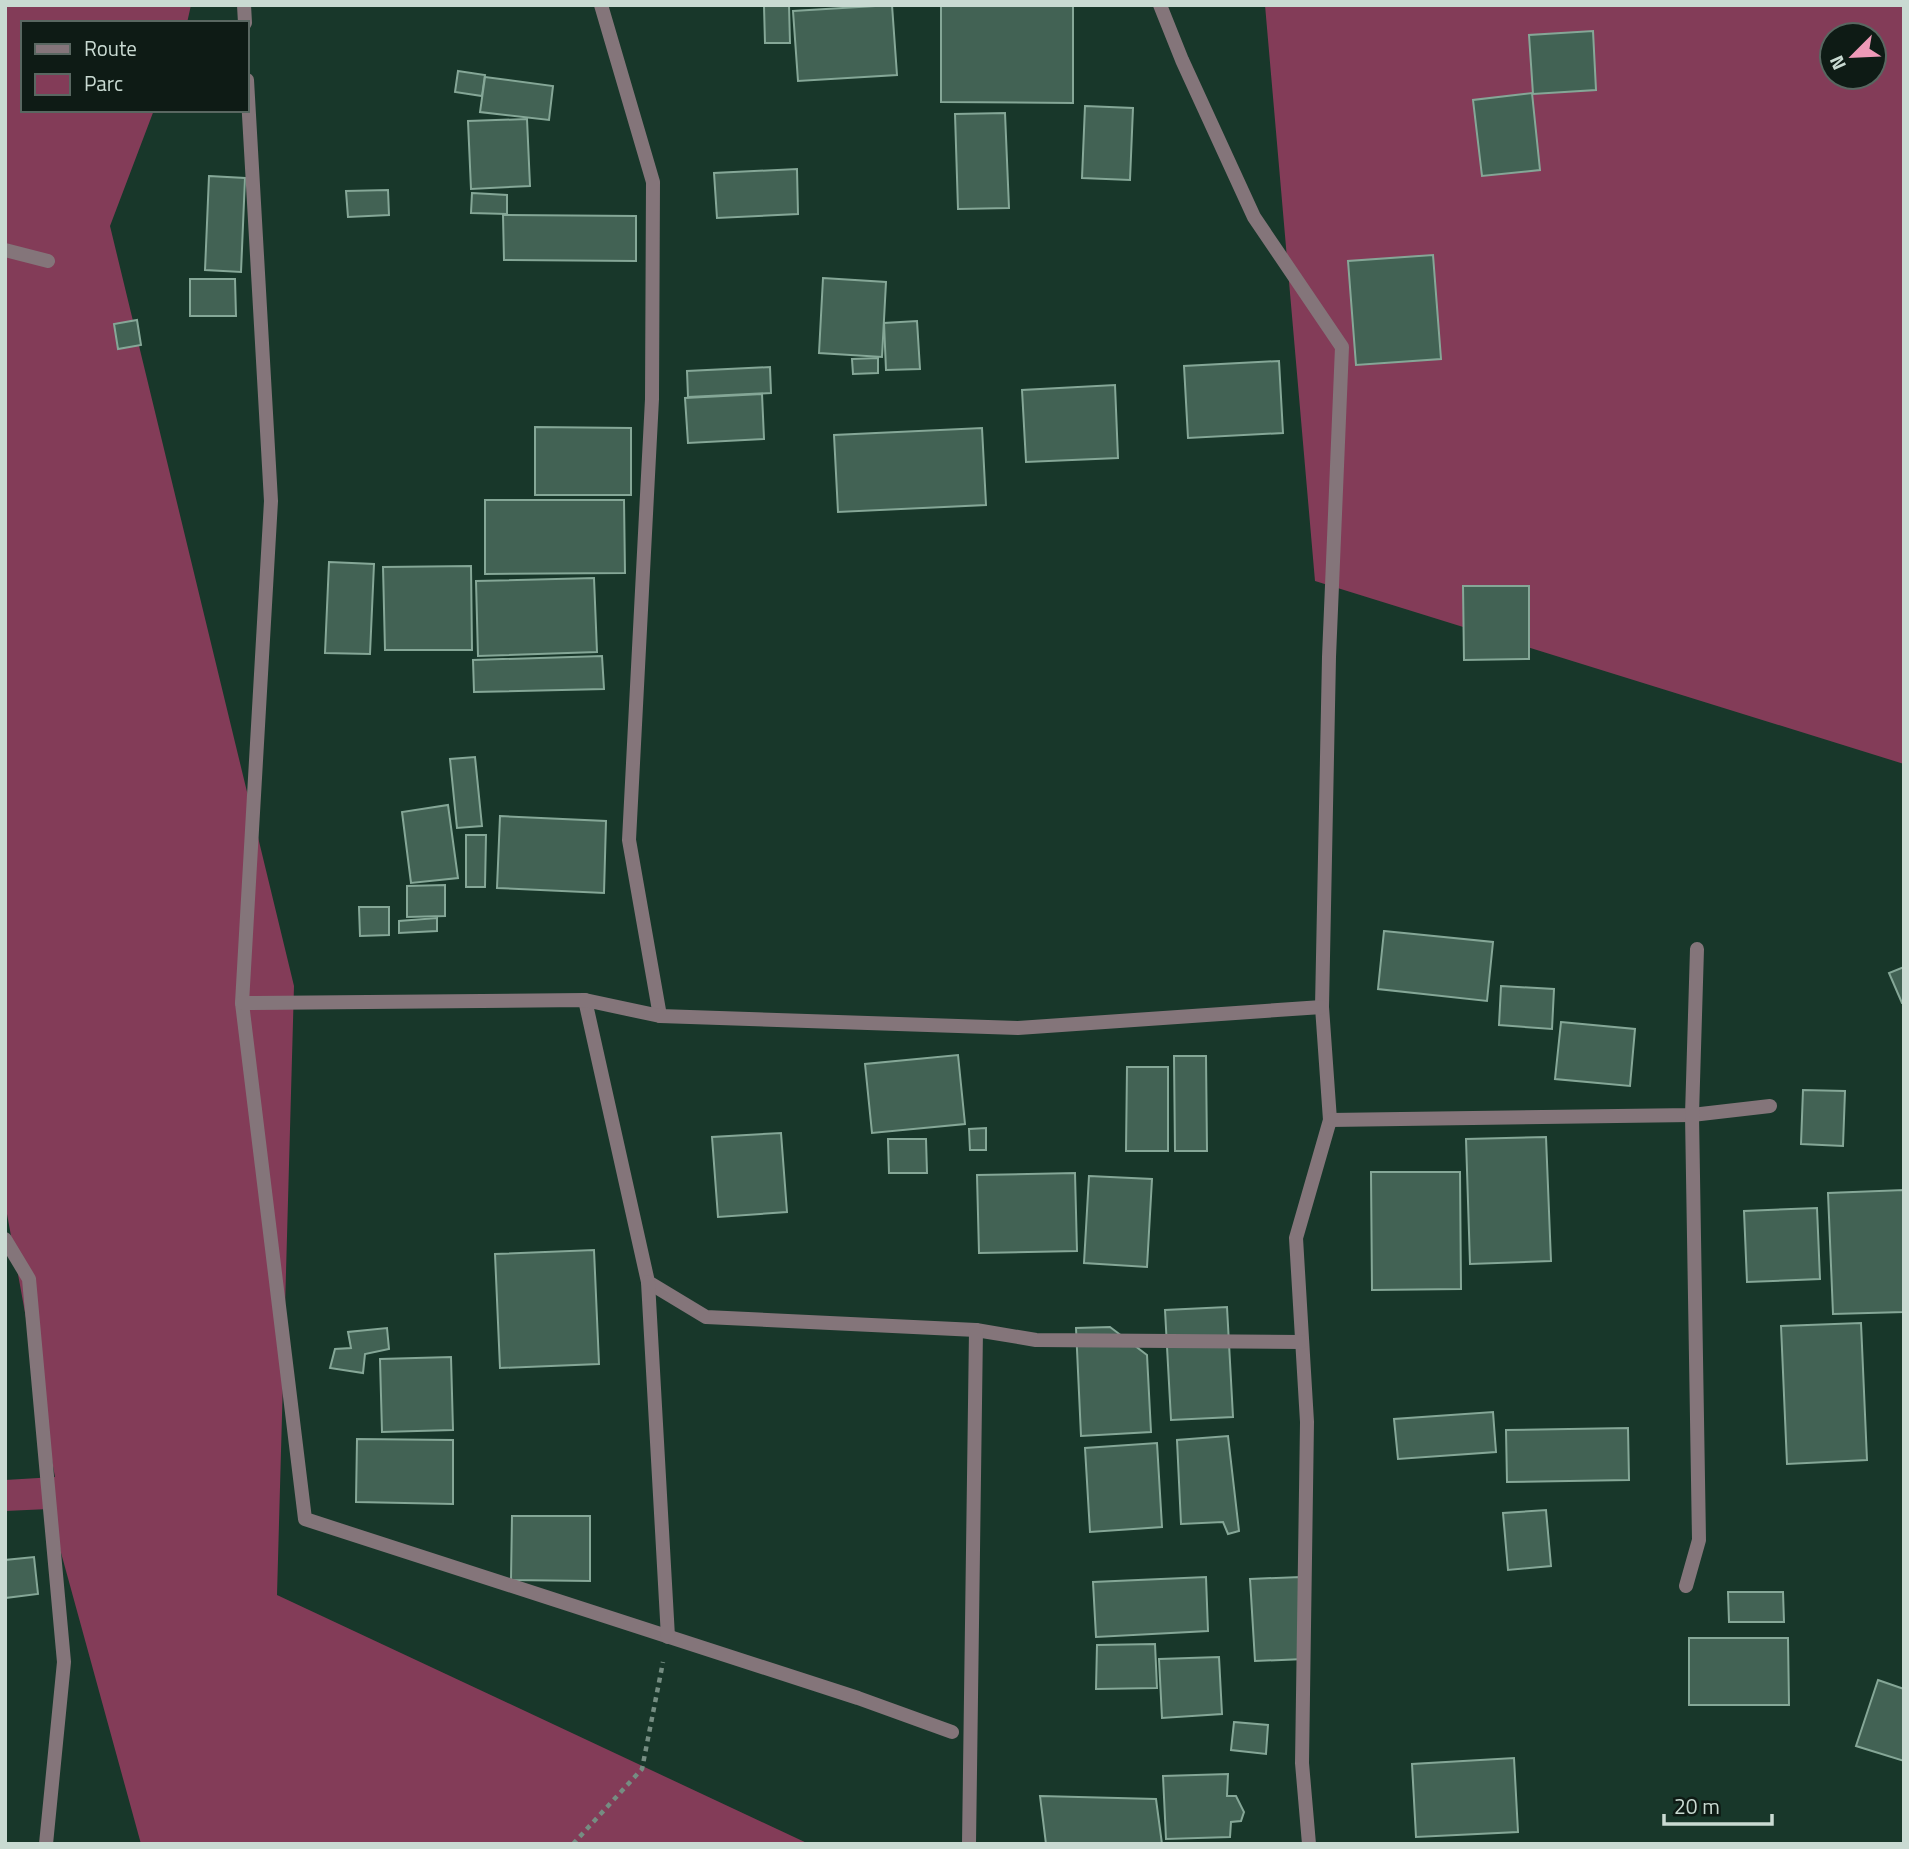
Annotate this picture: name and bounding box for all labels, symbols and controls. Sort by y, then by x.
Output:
legend [21,21,248,112]
north arrow [1818,21,1888,91]
text: Route [84,32,137,64]
text: N [1821,51,1853,75]
text: Parc [84,67,123,99]
scale bar [1664,1783,1772,1827]
text: 20 m [1674,1790,1720,1822]

